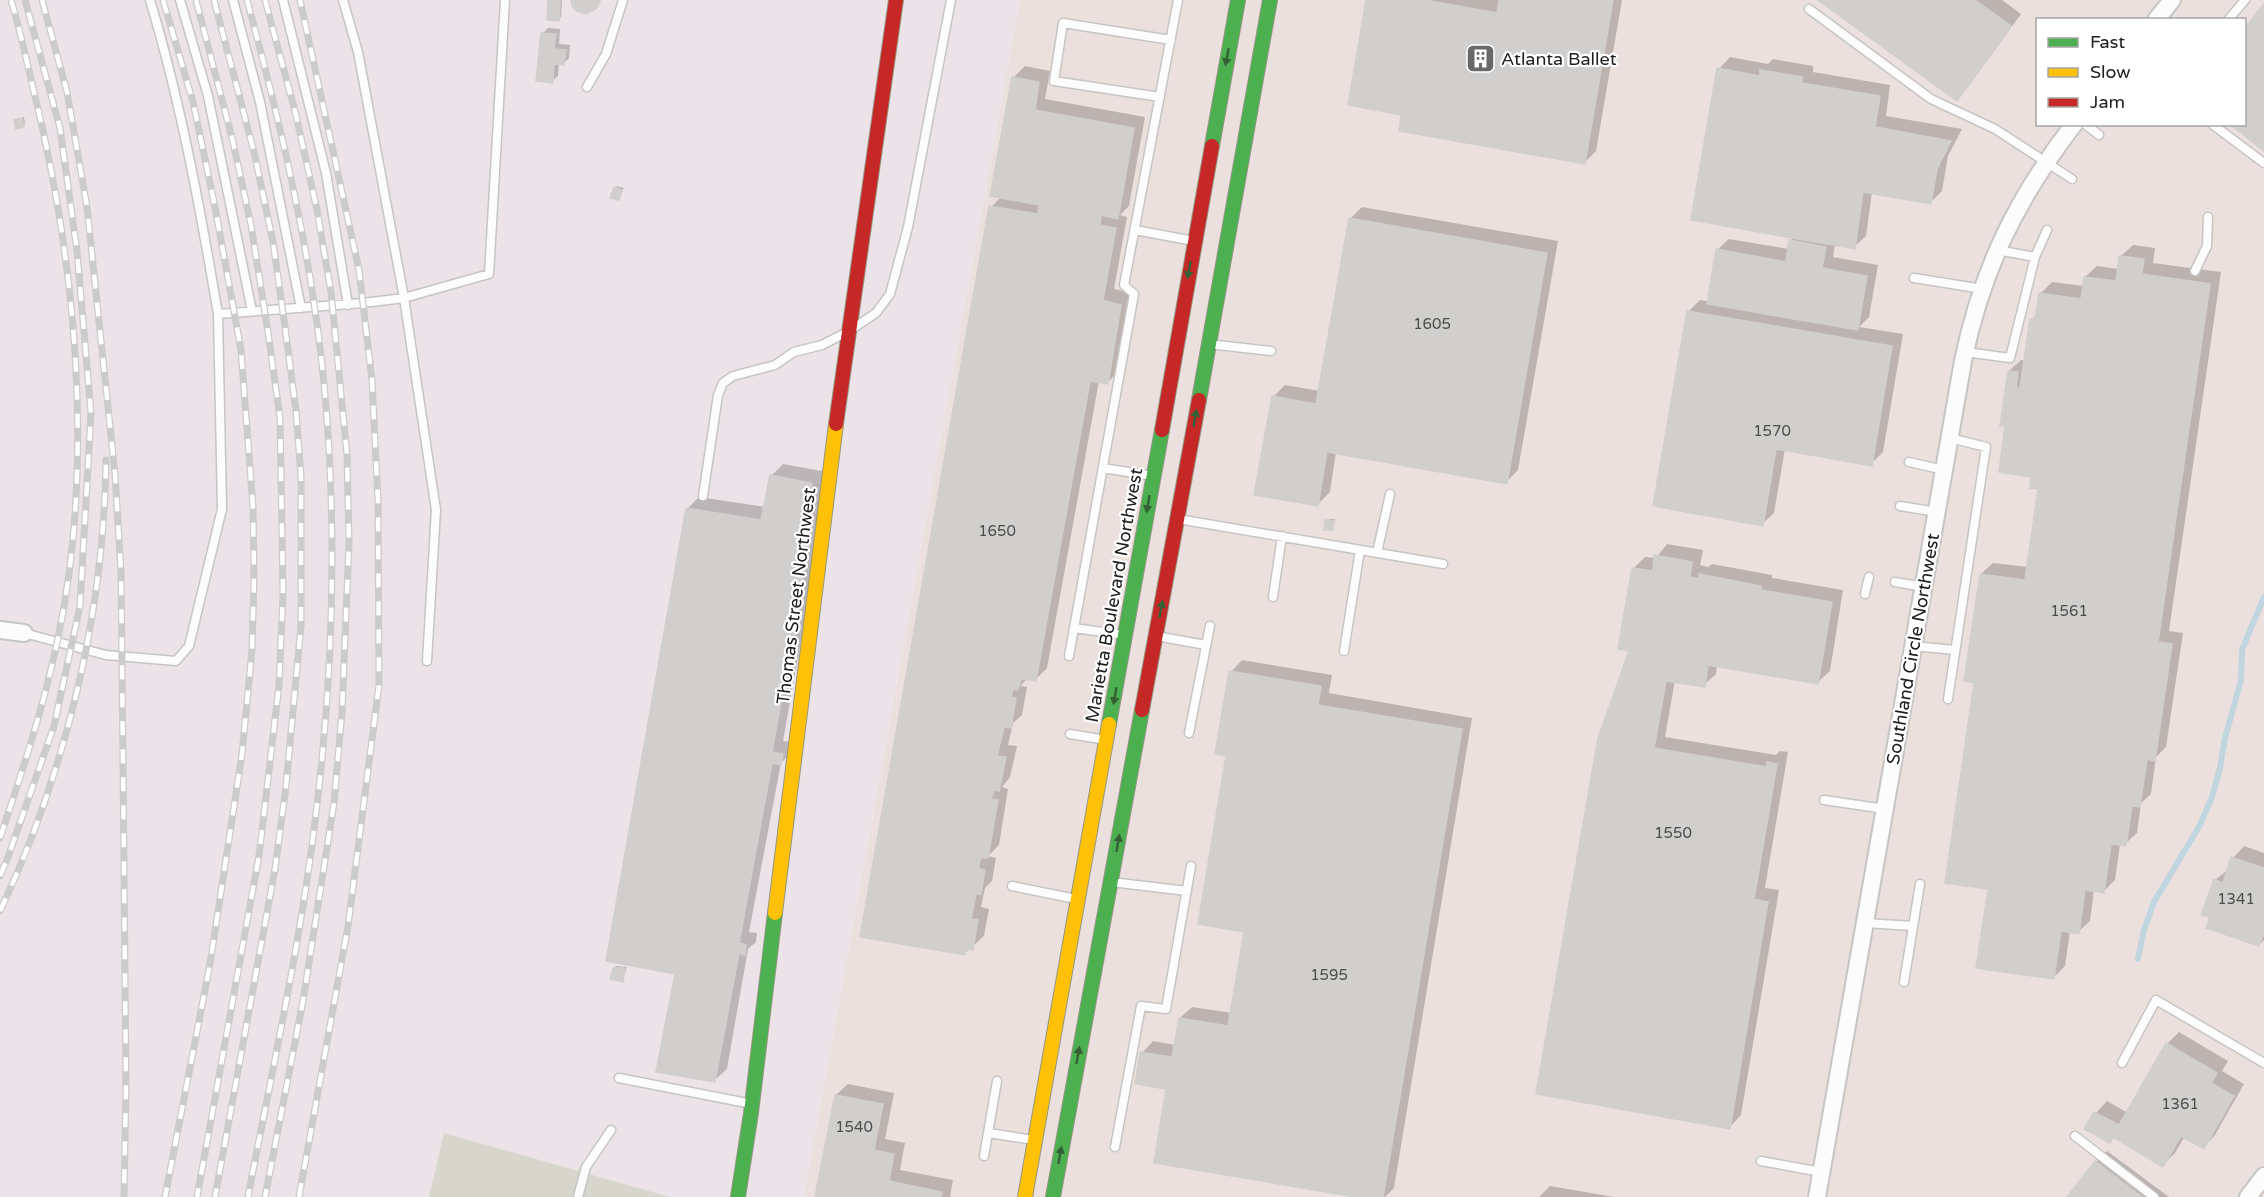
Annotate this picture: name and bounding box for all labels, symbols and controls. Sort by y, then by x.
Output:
legend [2036,18,2246,126]
text: Fast [2090,31,2125,53]
building icon: Atlanta Ballet [1464,43,1496,75]
one-way arrow [1222,48,1231,67]
place label: Atlanta Ballet [1501,48,1617,70]
text: Slow [2090,61,2131,83]
text: Jam [2090,91,2125,113]
one-way arrow [1184,261,1193,280]
house number: 1605 [1413,315,1451,333]
one-way arrow [1191,408,1200,427]
house number: 1570 [1753,422,1791,440]
street label: Marietta Boulevard Northwest [1081,466,1147,724]
street label: Thomas Street Northwest [772,486,820,706]
one-way arrow [1144,494,1153,513]
house number: 1650 [978,522,1016,540]
street label: Southland Circle Northwest [1882,532,1944,766]
one-way arrow [1157,600,1166,619]
house number: 1561 [2050,602,2088,620]
one-way arrow [1110,686,1119,705]
house number: 1550 [1654,824,1692,842]
one-way arrow [1113,833,1122,852]
house number: 1341 [2217,890,2255,908]
house number: 1595 [1310,966,1348,984]
one-way arrow [1074,1045,1083,1064]
house number: 1361 [2161,1095,2199,1113]
house number: 1540 [835,1118,873,1136]
one-way arrow [1056,1145,1065,1164]

